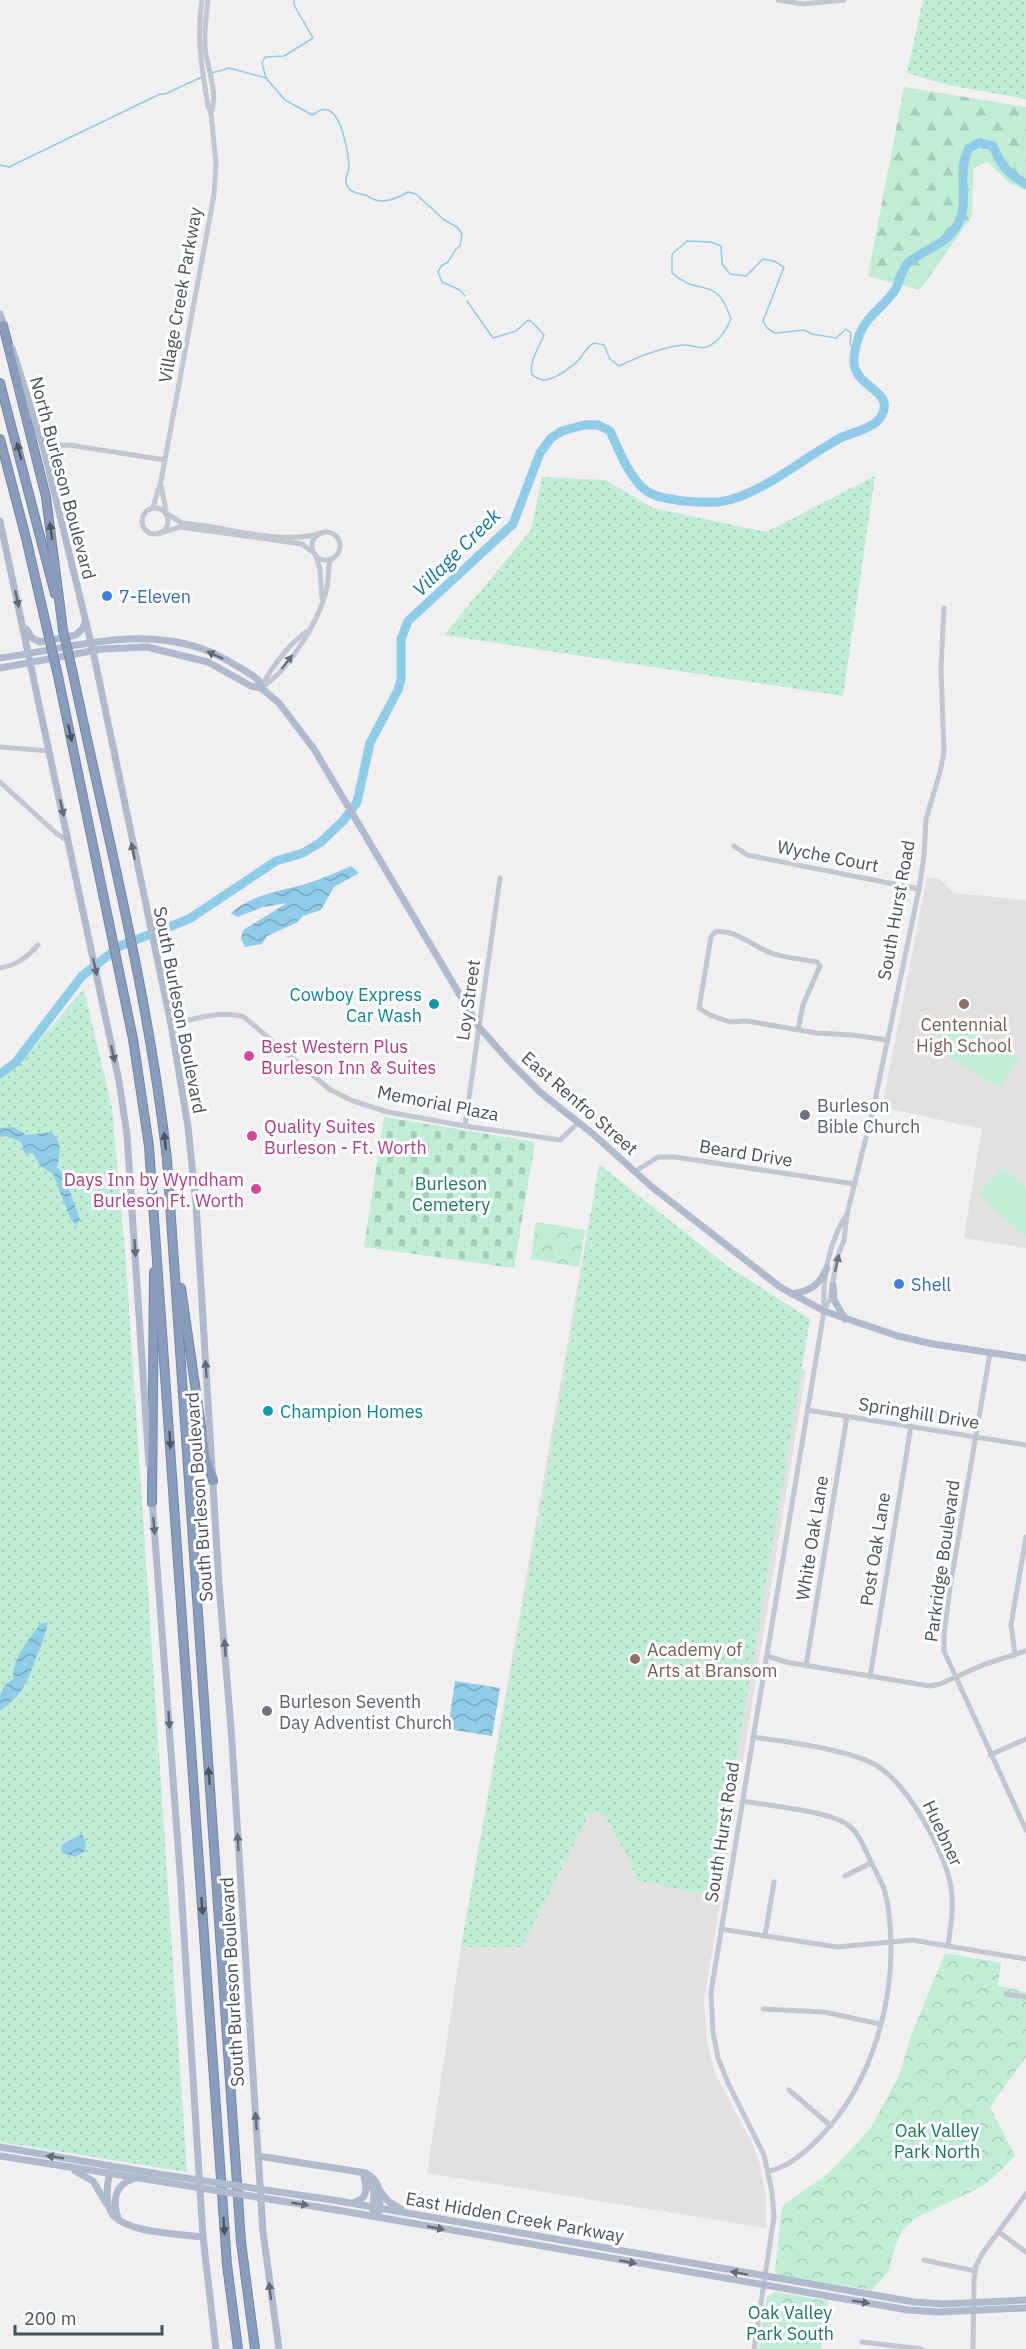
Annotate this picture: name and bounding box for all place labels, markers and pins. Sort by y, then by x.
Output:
place label: 7-Eleven [119,585,191,608]
marker: 7-Eleven [100,589,114,603]
place label: Cowboy Express Car Wash [289,983,422,1027]
marker: Cowboy Express Car Wash [427,997,441,1011]
marker: Centennial High School [957,997,971,1011]
place label: Centennial High School [916,1013,1012,1057]
place label: Best Western Plus Burleson Inn & Suites [261,1035,436,1079]
marker: Best Western Plus Burleson Inn & Suites [242,1049,256,1063]
place label: Burleson Bible Church [817,1094,920,1138]
marker: Burleson Bible Church [798,1108,812,1122]
place label: Quality Suites Burleson - Ft. Worth [264,1115,427,1159]
marker: Quality Suites Burleson - Ft. Worth [245,1129,259,1143]
place label: Days Inn by Wyndham Burleson Ft. Worth [64,1168,244,1212]
marker: Days Inn by Wyndham Burleson Ft. Worth [249,1182,263,1196]
place label: Shell [911,1273,951,1296]
marker: Shell [892,1277,906,1291]
place label: Champion Homes [280,1400,423,1423]
marker: Champion Homes [261,1404,275,1418]
place label: Academy of Arts at Bransom [647,1638,777,1682]
marker: Academy of Arts at Bransom [628,1652,642,1666]
place label: Burleson Seventh Day Adventist Church [279,1690,452,1734]
marker: Burleson Seventh Day Adventist Church [260,1704,274,1718]

